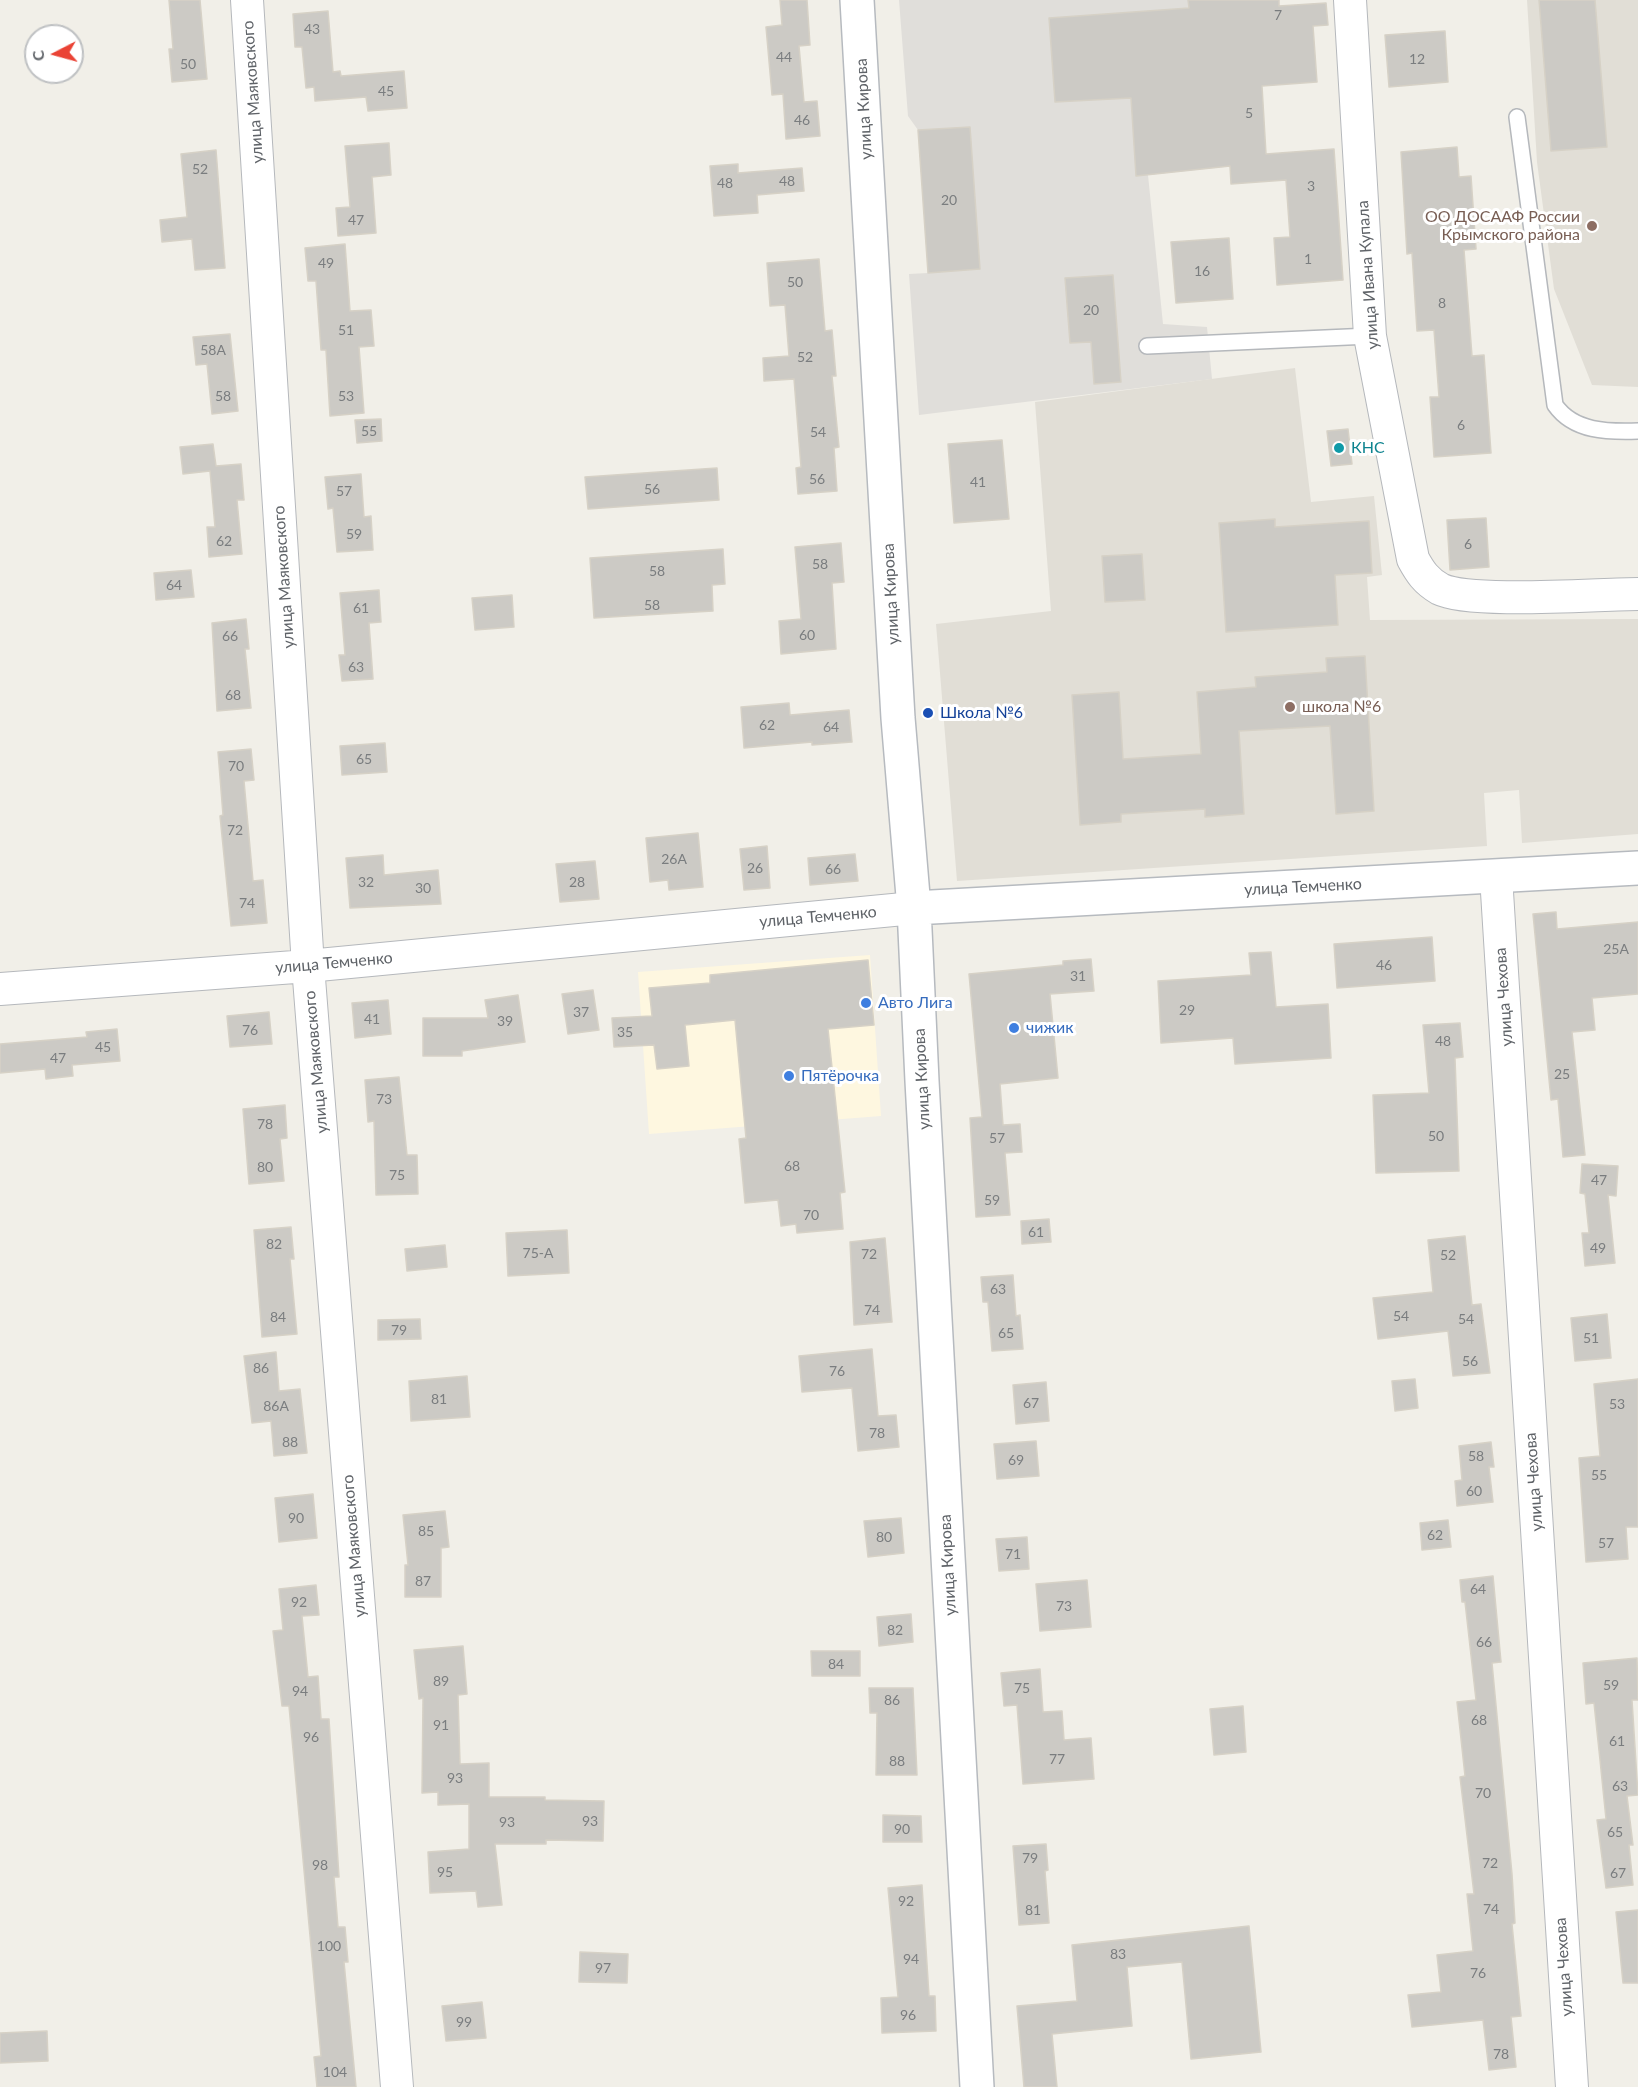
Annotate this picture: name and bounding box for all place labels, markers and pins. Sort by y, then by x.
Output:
place label: ОО ДОСААФ России Крымского района [1425,207,1580,245]
marker: ОО ДОСААФ России Крымского района [1585,219,1599,233]
place label: КНС [1351,438,1385,458]
marker: КНС [1332,441,1346,455]
place label: школа №6 [1302,697,1381,717]
marker: школа №6 [1283,700,1297,714]
place label: Школа №6 [940,703,1023,723]
marker: Школа №6 [921,706,935,720]
place label: Авто Лига [878,993,953,1013]
marker: Авто Лига [859,996,873,1010]
place label: чижик [1026,1018,1074,1038]
marker: чижик [1007,1021,1021,1035]
place label: Пятёрочка [801,1066,879,1086]
marker: Пятёрочка [782,1069,796,1083]

